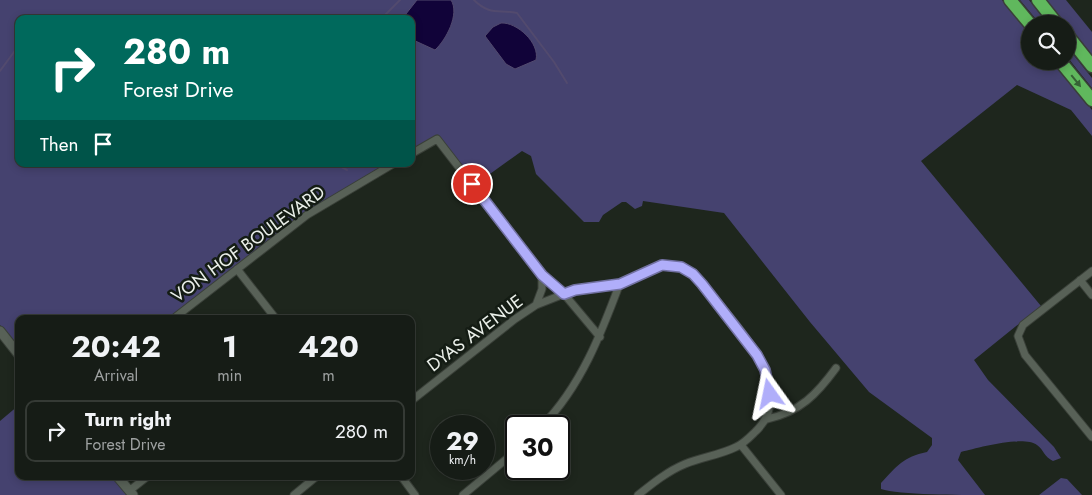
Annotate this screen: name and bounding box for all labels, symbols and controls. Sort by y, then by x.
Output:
map controls [1021,15,1076,70]
button: search [1021,15,1076,70]
text: 280 m [123,27,230,77]
icon: right [40,35,105,100]
text: Forest Drive [123,73,234,105]
one-way arrow [1071,74,1082,87]
icon: arrive [89,130,117,158]
text: Then [40,131,79,158]
pin [451,163,493,205]
icon: arrive [458,170,486,198]
street label: VON HOF BOULEVARD [166,179,330,309]
street label: DYAS AVENUE [422,288,528,378]
text: 20:42 [71,325,161,368]
text: 1 [222,325,237,368]
text: 420 [298,325,359,368]
text: Arrival [94,364,138,387]
text: min [217,364,242,387]
text: m [322,364,335,387]
position arrow [743,367,795,419]
text: Turn right [85,406,171,433]
speed limit sign: 30 [505,415,570,480]
icon: right [42,417,70,445]
text: 280 m [335,418,388,445]
text: 29 [446,423,479,459]
text: Forest Drive [85,433,165,456]
text: km/h [449,451,476,469]

